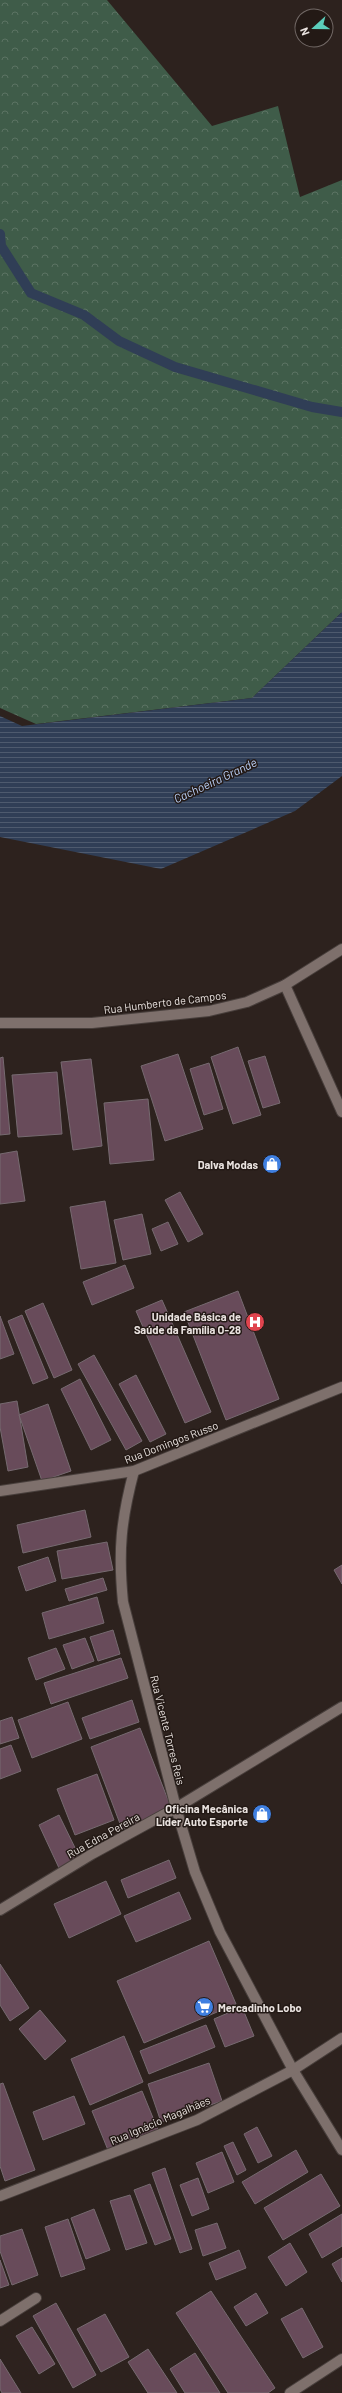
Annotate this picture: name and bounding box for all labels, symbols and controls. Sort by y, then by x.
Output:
north arrow [294,8,334,48]
text: N [297,26,312,38]
water label: Cachoeira Grande [171,755,259,805]
street label: Rua Humberto de Campos [103,988,227,1016]
shop icon: Dalva Modas [261,1153,283,1175]
place label: Dalva Modas [198,1158,258,1171]
place label: Unidade Básica de Saúde da Família O-28 [134,1310,241,1336]
hospital icon: Unidade Básica de Saúde da Família O-28 [244,1311,266,1333]
street label: Rua Domingos Russo [122,1418,220,1466]
street label: Rua Vicente Torres Reis [148,1674,188,1786]
place label: Oficina Mecânica Líder Auto Esporte [156,1802,248,1828]
shop icon: Oficina Mecânica Líder Auto Esporte [251,1803,273,1825]
street label: Rua Edna Pereira [64,1810,142,1860]
supermarket icon: Mercadinho Lobo [193,1996,215,2018]
place label: Mercadinho Lobo [218,2001,302,2014]
street label: Rua Ignácio Magalhães [108,2093,212,2147]

